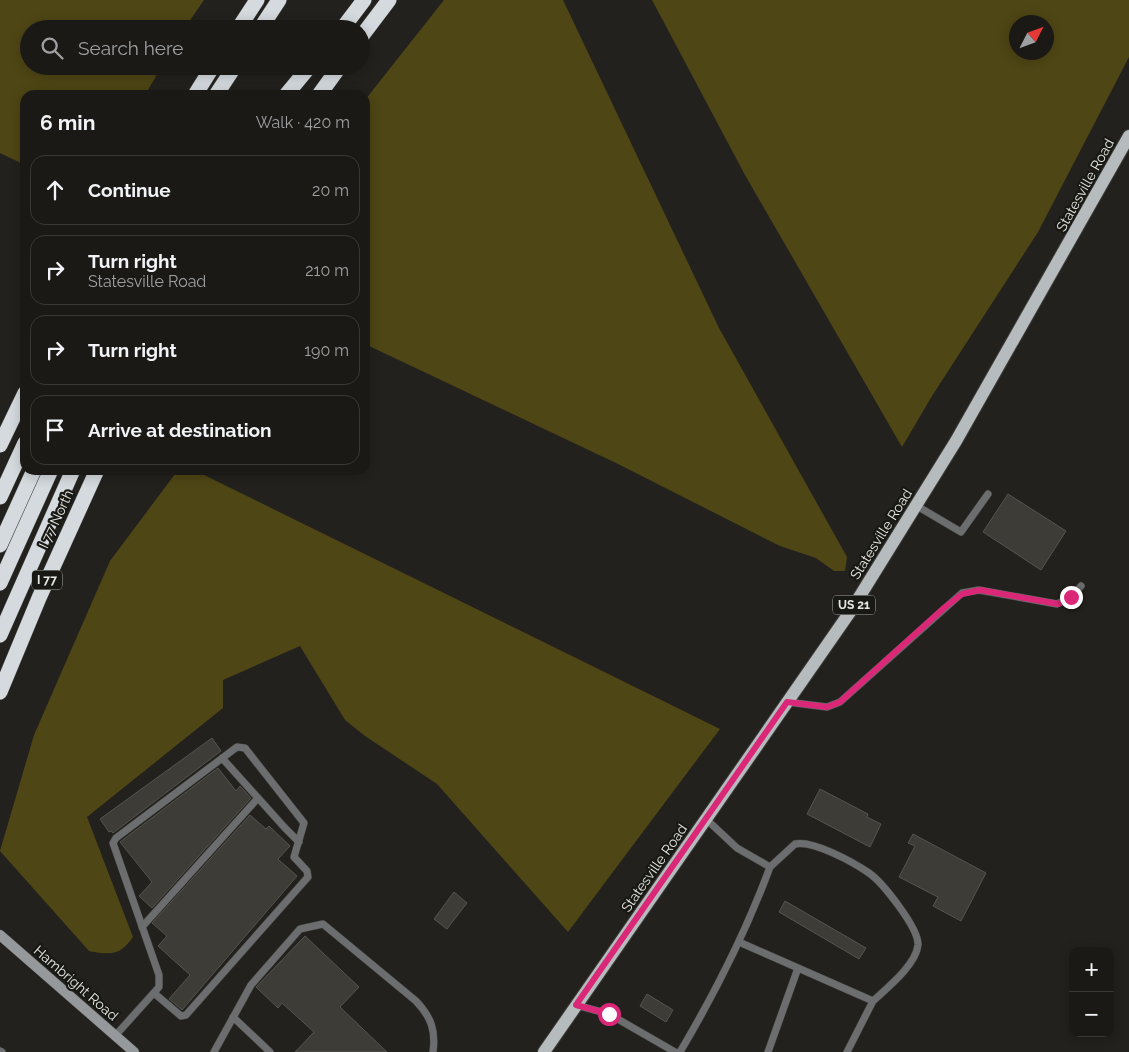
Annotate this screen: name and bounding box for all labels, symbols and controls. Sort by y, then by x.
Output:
north arrow [1009,15,1054,60]
search box [20,20,370,75]
icon: search [38,34,66,62]
text: Search here [78,37,184,59]
text: 6 min [40,110,95,135]
text: Walk · 420 m [256,113,350,132]
street label: Statesville Road [1053,136,1117,234]
icon: ahead [41,176,69,204]
text: Continue [88,179,171,201]
text: 20 m [312,181,349,200]
text: Turn right [88,250,177,272]
icon: right [41,256,69,284]
text: 210 m [305,261,349,280]
text: Statesville Road [88,272,206,291]
icon: right [41,336,69,364]
text: Turn right [88,339,177,361]
text: 190 m [304,341,349,360]
icon: arrive [41,416,69,444]
text: Arrive at destination [88,419,272,441]
street label: Statesville Road [847,486,915,582]
street label: I 77 North [36,487,76,551]
road number: I 77 [32,570,62,590]
route end [1060,586,1083,609]
road number: US 21 [833,596,875,614]
street label: Statesville Road [618,821,690,915]
street label: Hambright Road [31,942,121,1024]
map controls [1069,947,1114,1037]
button: + [1069,947,1114,992]
button: − [1069,992,1114,1037]
route start [598,1003,621,1026]

